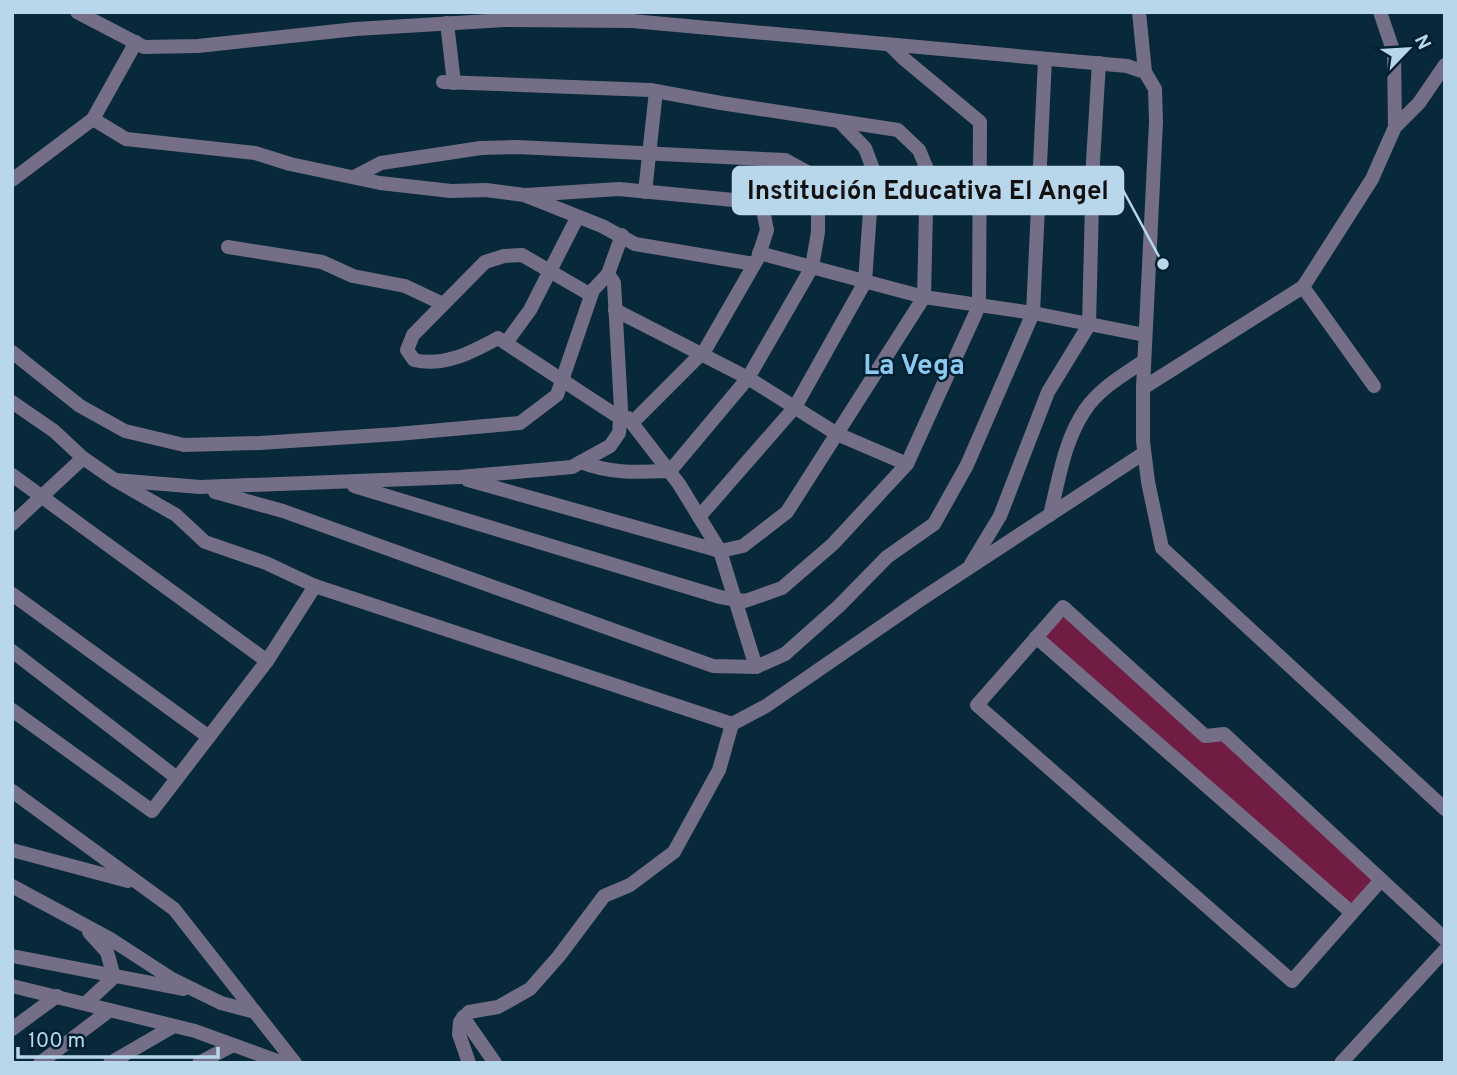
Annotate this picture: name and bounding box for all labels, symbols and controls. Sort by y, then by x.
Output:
north arrow [1373,14,1443,84]
text: N [1408,31,1435,54]
callout: Institución Educativa El Angel [733,167,1123,214]
text: Institución Educativa El Angel [747,176,1109,209]
district label: La Vega [863,349,965,385]
scale bar [18,1016,217,1060]
text: 100 m [28,1028,85,1055]

